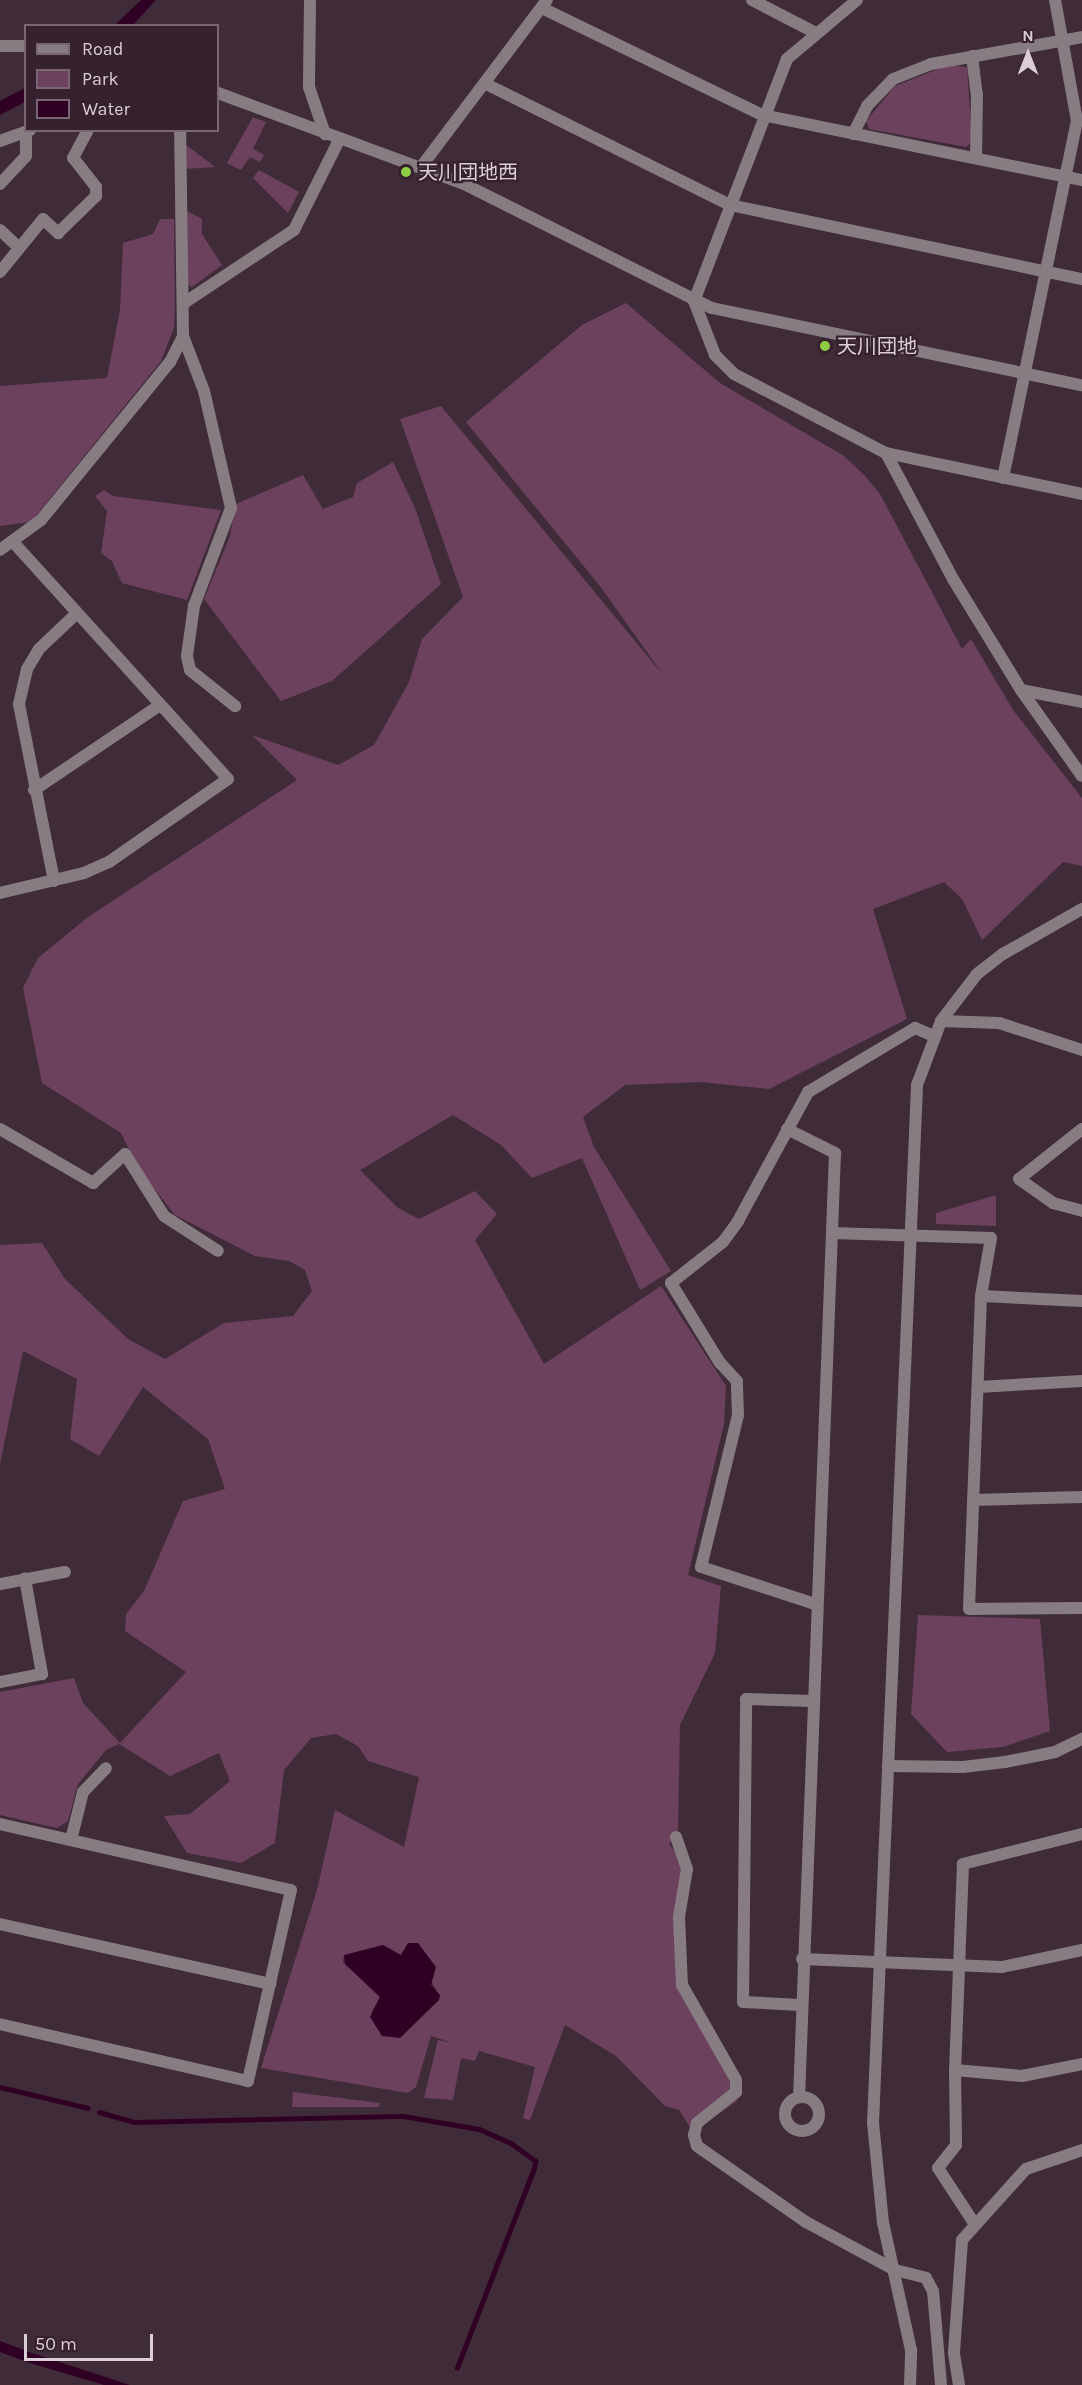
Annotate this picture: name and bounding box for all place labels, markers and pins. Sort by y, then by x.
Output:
place label: 天川団地西 [418,160,518,184]
marker: 天川団地西 [399,165,413,179]
place label: 天川団地 [837,334,917,358]
marker: 天川団地 [818,339,832,353]

